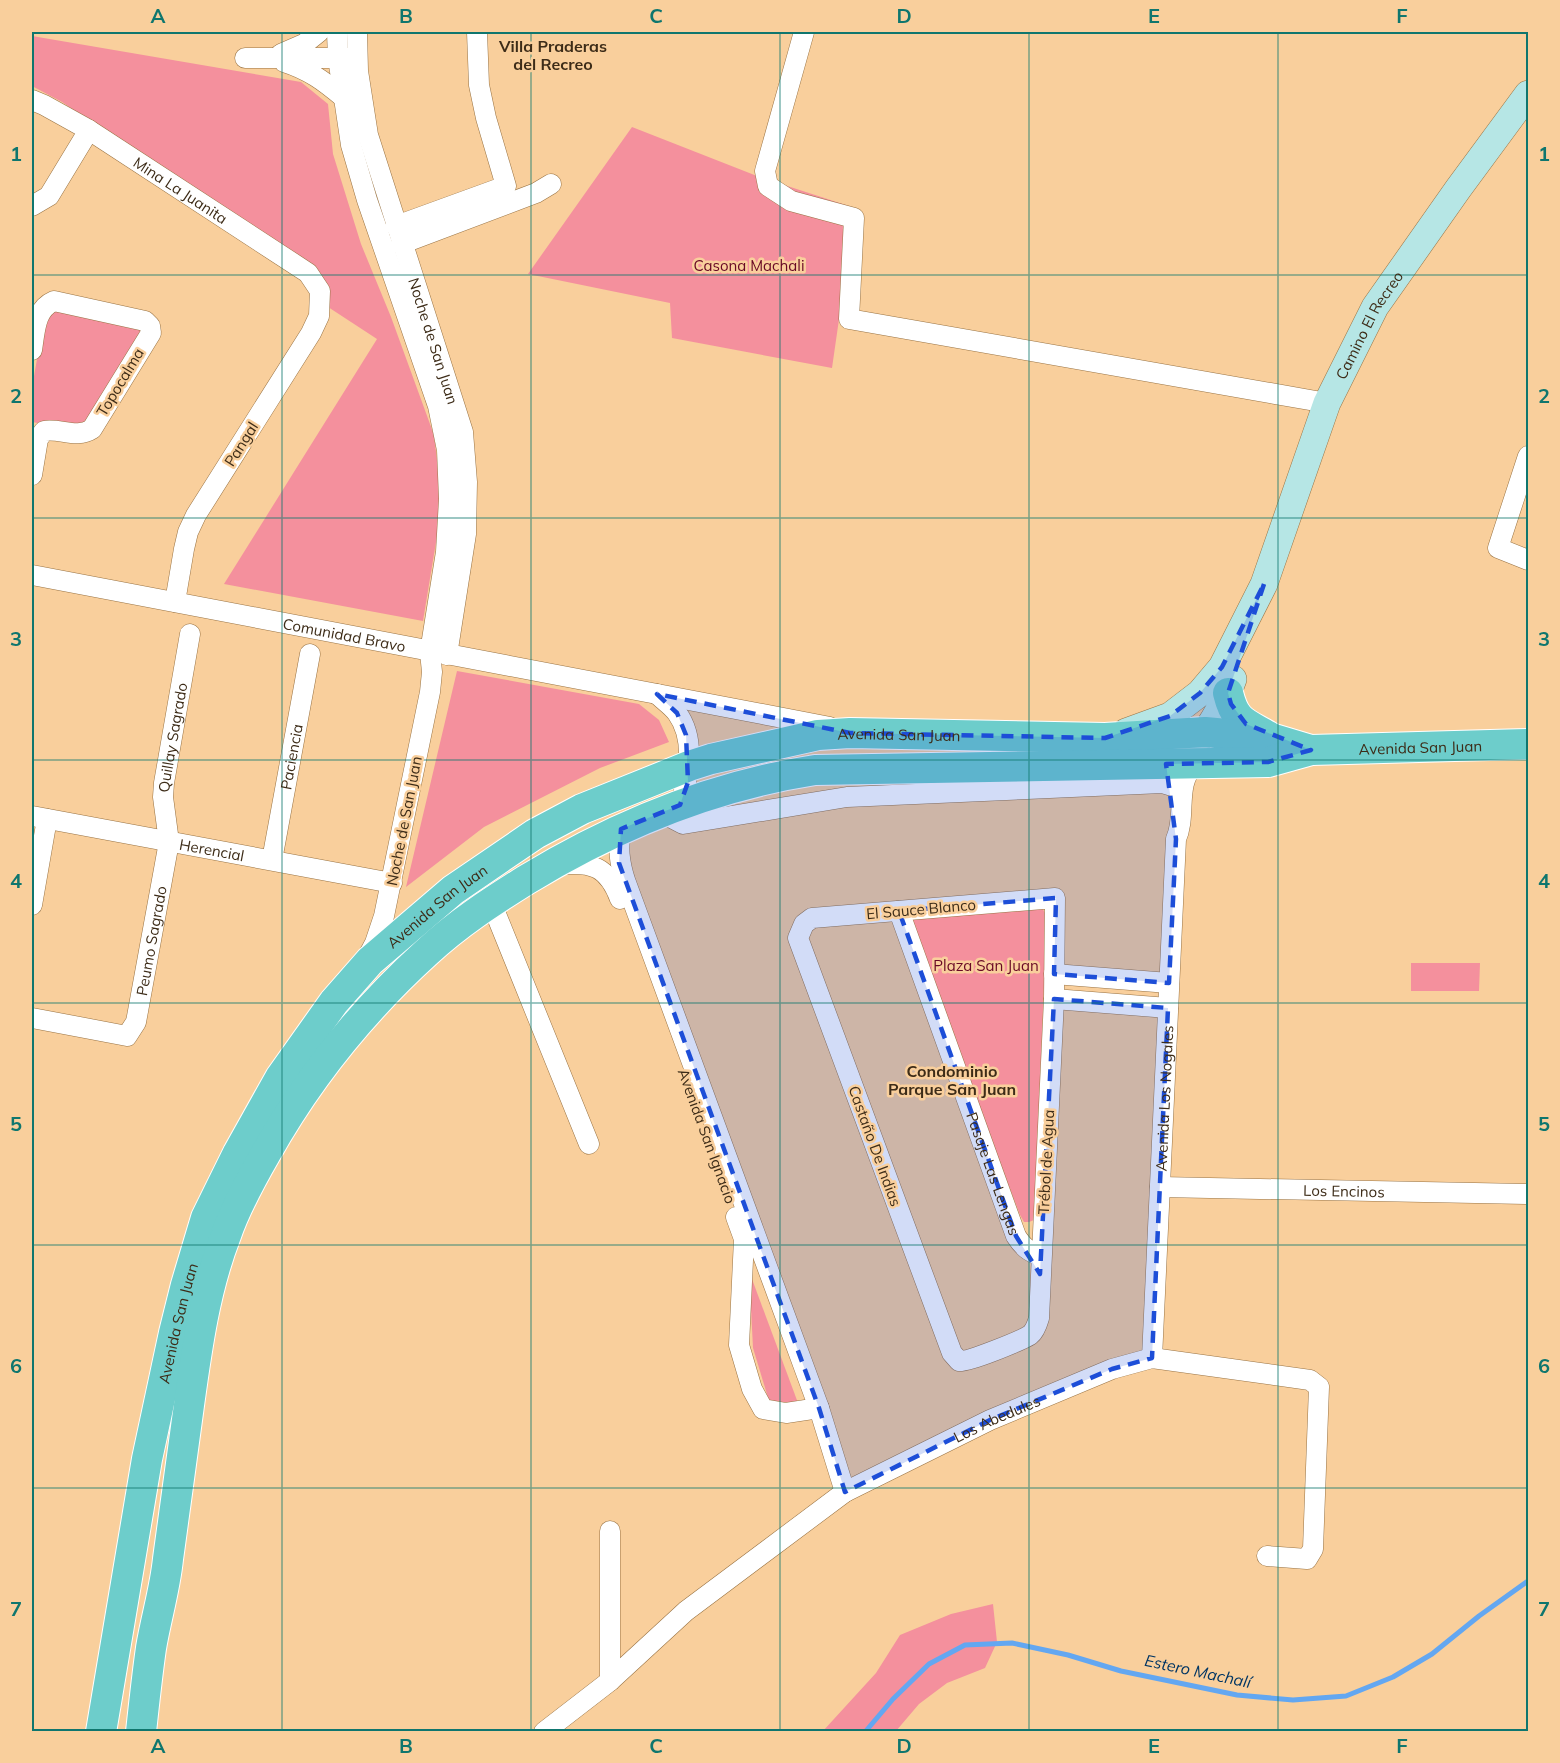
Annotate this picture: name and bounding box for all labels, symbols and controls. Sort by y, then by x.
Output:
text: A [151,3,166,28]
text: B [399,3,413,28]
text: C [649,3,663,28]
text: D [896,3,912,28]
text: E [1148,3,1160,28]
text: F [1396,3,1408,28]
district label: Villa Praderas del Recreo [498,36,607,74]
text: 1 [10,141,22,166]
text: 1 [1538,141,1550,166]
street label: Mina La Juanita [130,152,231,228]
park label: Casona Machali [694,256,804,275]
street label: Camino El Recreo [1331,267,1407,382]
street label: Noche de San Juan [405,275,463,407]
street label: Topocalma [92,344,148,420]
text: 2 [10,383,22,408]
text: 2 [1538,383,1550,408]
street label: Pangal [220,418,262,470]
street label: Comunidad Bravo [281,614,407,655]
text: 3 [10,626,22,651]
text: 3 [1538,626,1550,651]
street label: Quillay Sagrado [154,681,191,793]
street label: Paciencia [276,722,306,791]
street label: Avenida San Juan [836,723,961,745]
street label: Avenida San Juan [1358,736,1482,758]
street label: Noche de San Juan [382,755,426,887]
street label: Herencial [178,834,246,865]
street label: Avenida San Juan [383,860,491,952]
text: 4 [10,868,22,893]
text: 4 [1538,868,1550,893]
street label: Peumo Sagrado [132,884,170,997]
street label: El Sauce Blanco [865,895,977,923]
park label: Plaza San Juan [933,956,1039,975]
street label: Avenida Los Nogales [1151,1025,1177,1172]
district label: Condominio Parque San Juan [888,1061,1016,1099]
street label: Avenida San Ignacio [674,1066,740,1206]
street label: Castaño De Indias [844,1083,906,1209]
street label: Pasaje Las Lengas [963,1109,1024,1238]
street label: Trébol de Agua [1034,1109,1058,1215]
text: 5 [10,1111,22,1136]
text: 5 [1538,1111,1550,1136]
street label: Los Encinos [1303,1180,1385,1201]
street label: Avenida San Juan [154,1261,202,1385]
text: 6 [10,1353,22,1378]
text: 6 [1538,1353,1550,1378]
street label: Los Abedules [950,1391,1043,1446]
text: 7 [10,1596,22,1621]
text: 7 [1538,1596,1550,1621]
water label: Estero Machalí [1143,1650,1255,1692]
text: A [151,1733,166,1758]
text: B [399,1733,413,1758]
text: C [649,1733,663,1758]
text: D [896,1733,912,1758]
text: E [1148,1733,1160,1758]
text: F [1396,1733,1408,1758]

